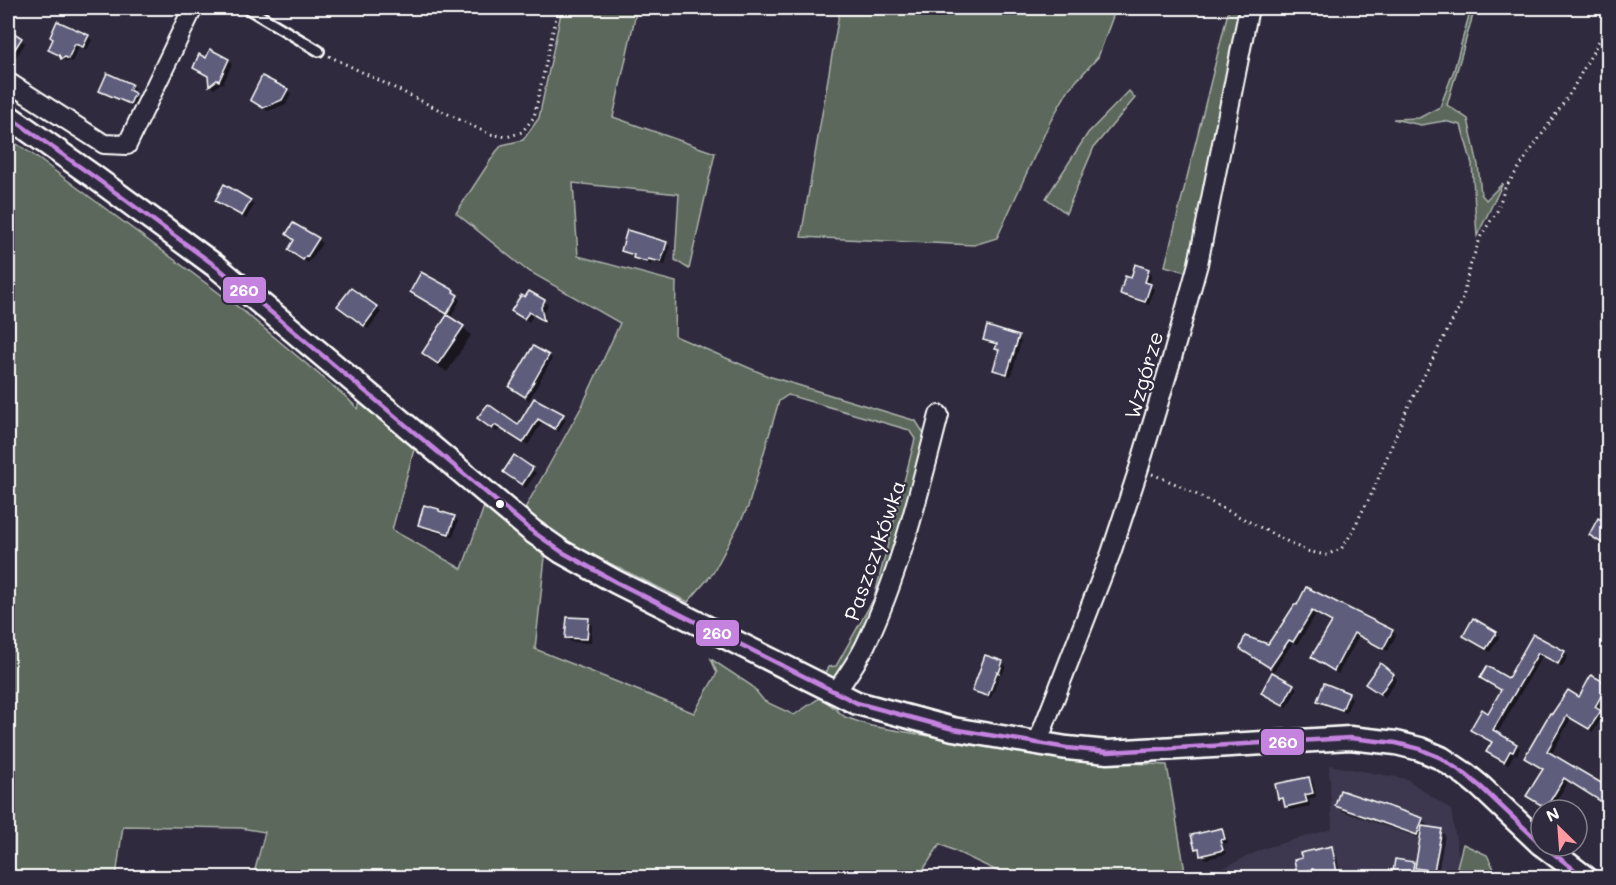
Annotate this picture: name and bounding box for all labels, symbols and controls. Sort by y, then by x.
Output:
line badge: 260 [222,276,267,304]
text: 260 [230,279,258,300]
street label: Wzgórze [1118,328,1168,422]
street label: Paszczykówka [837,476,911,624]
unlabelled marker [494,498,506,510]
line badge: 260 [695,619,740,647]
text: 260 [703,622,731,643]
line badge: 260 [1260,728,1305,756]
text: 260 [1269,731,1297,752]
north arrow [1529,798,1589,858]
text: N [1543,802,1562,826]

